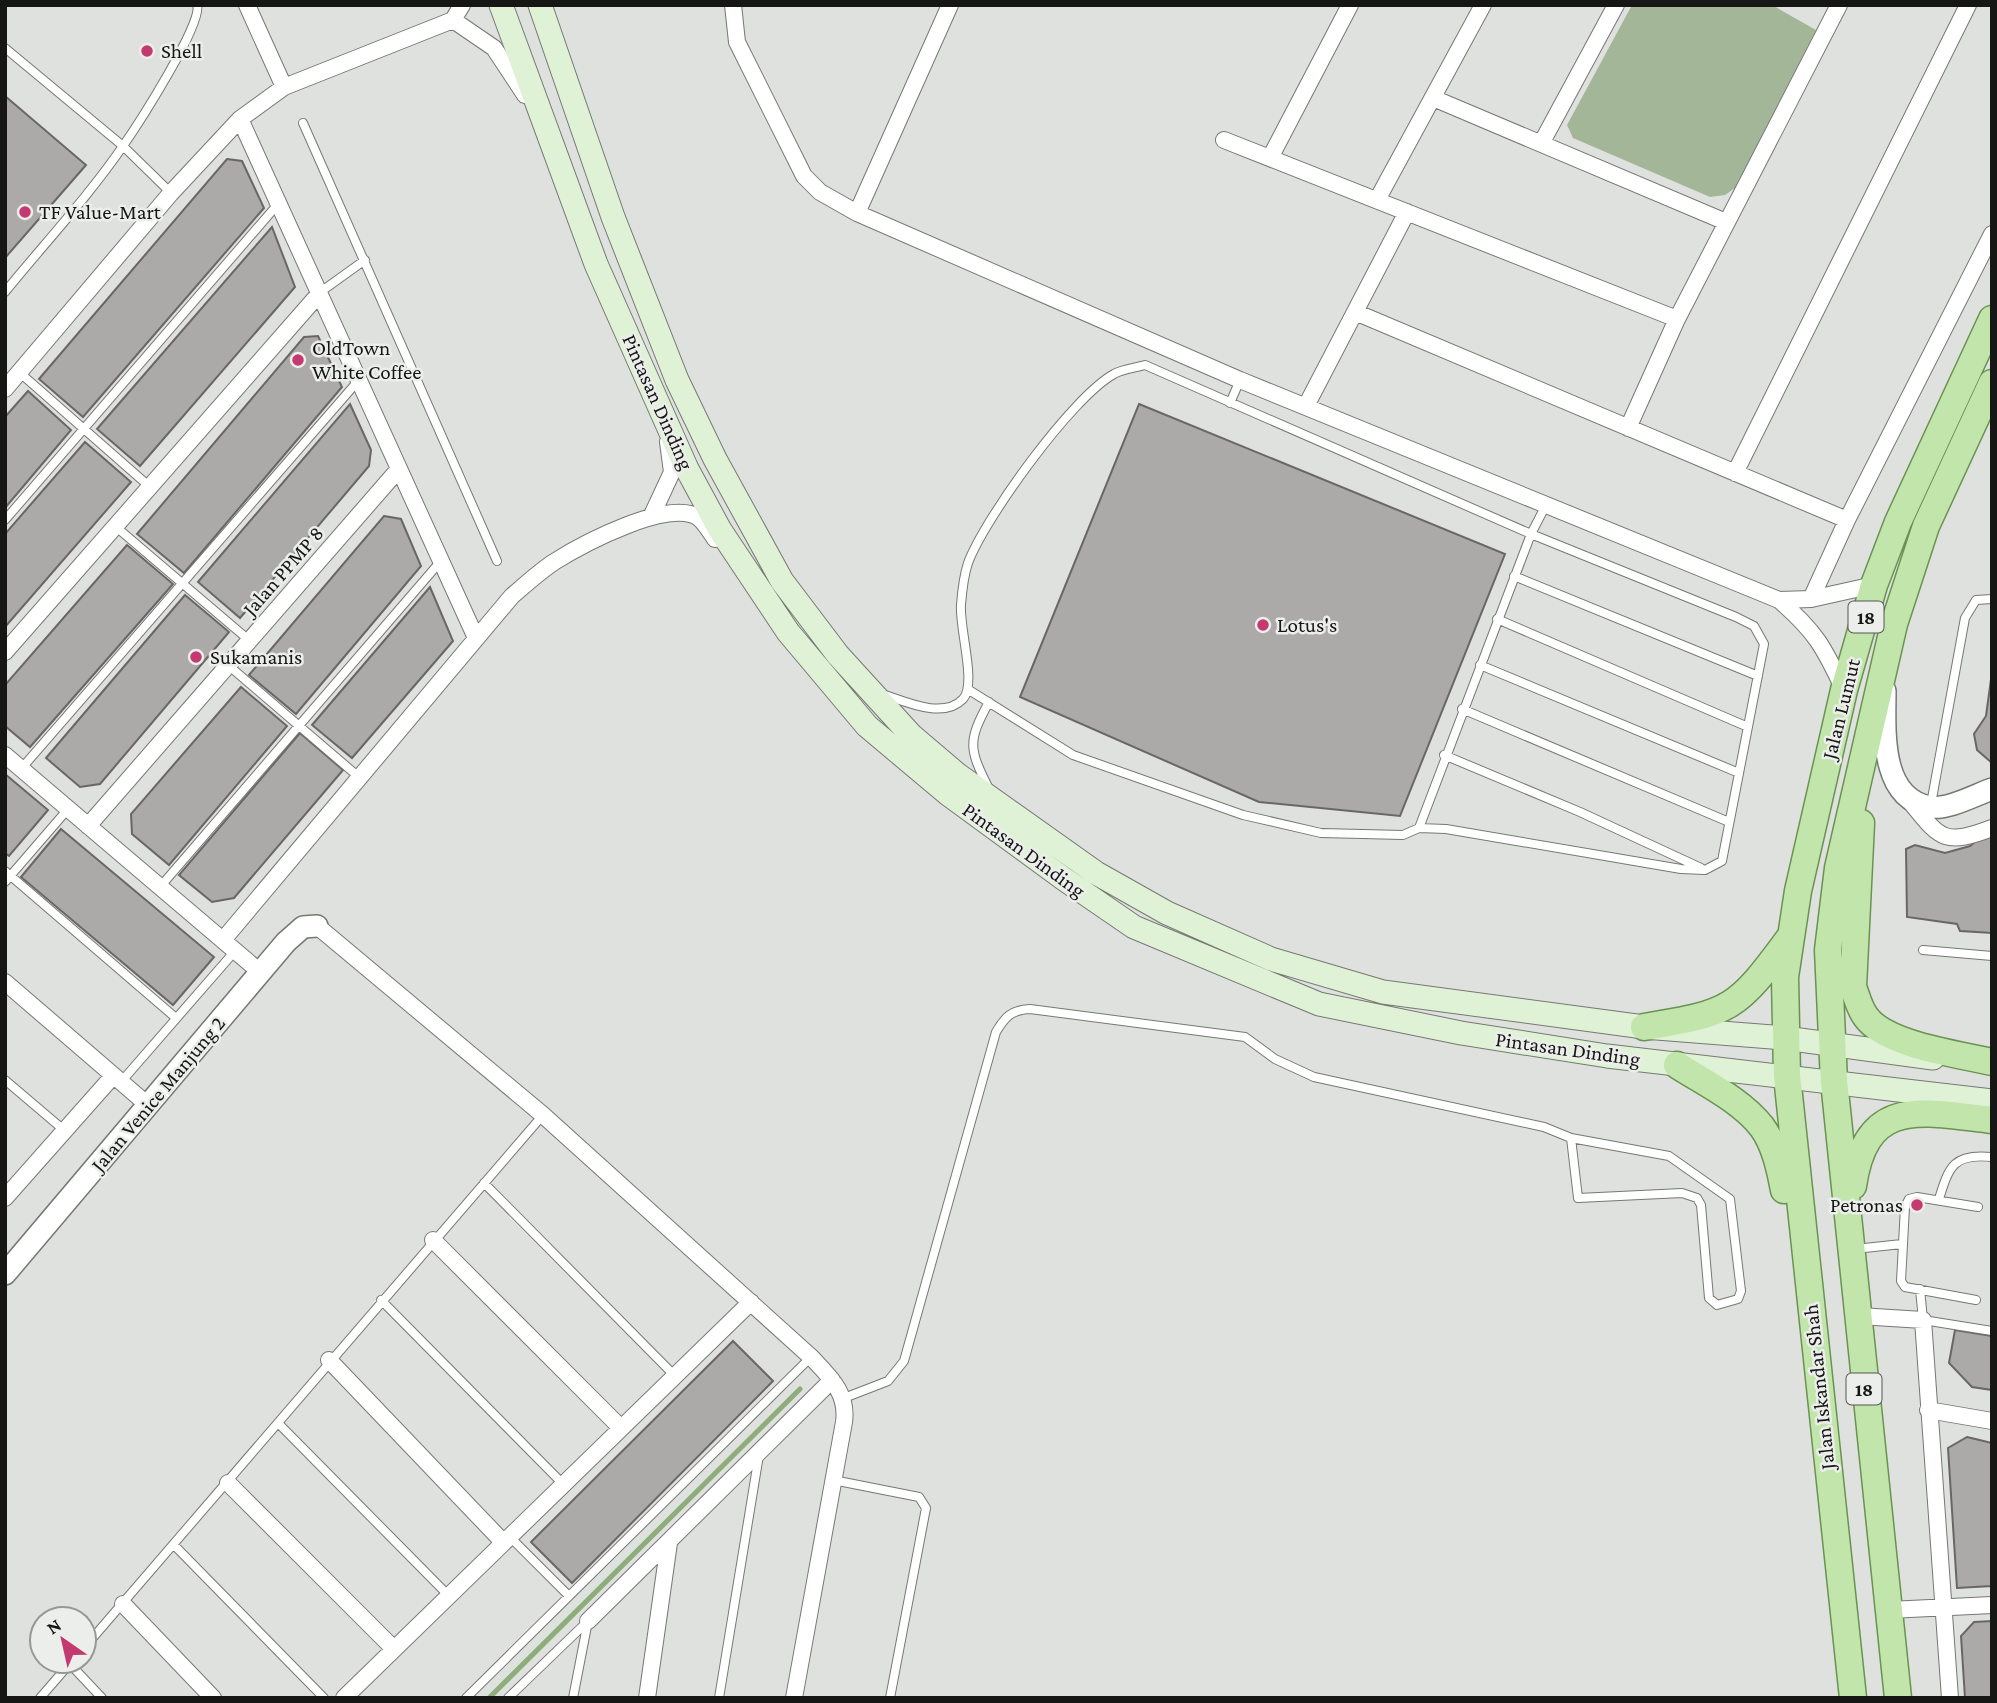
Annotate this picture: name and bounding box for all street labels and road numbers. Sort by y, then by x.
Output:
street label: Pintasan Dinding [617,331,699,473]
street label: Jalan PPMP 8 [236,521,328,622]
road number: 18 [1848,602,1884,632]
street label: Jalan Lumut [1816,655,1865,764]
street label: Pintasan Dinding [958,797,1090,903]
street label: Jalan Venice Manjung 2 [85,1011,230,1178]
street label: Pintasan Dinding [1494,1027,1642,1071]
street label: Jalan Iskandar Shah [1798,1303,1840,1473]
road number: 18 [1846,1373,1882,1404]

